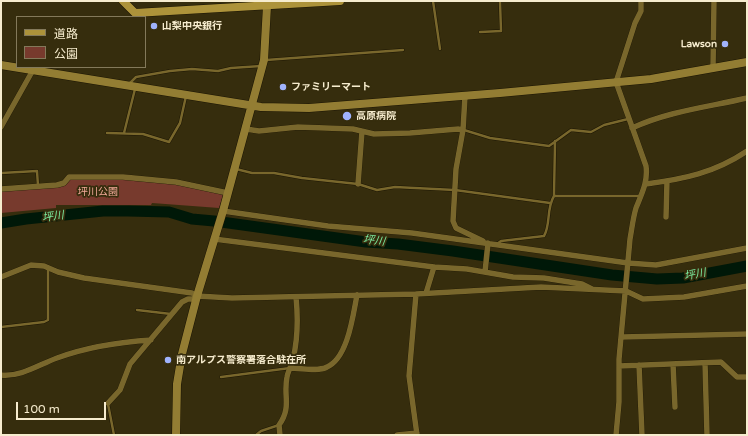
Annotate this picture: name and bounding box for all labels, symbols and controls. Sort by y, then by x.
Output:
legend [16,16,146,68]
place label: 山梨中央銀行 [162,20,222,32]
marker: 山梨中央銀行 [149,21,159,31]
text: 道路 [54,27,78,41]
place label: Lawson [681,38,717,50]
marker: Lawson [720,39,730,49]
text: 公園 [54,47,78,61]
place label: ファミリーマート [291,81,371,93]
marker: ファミリーマート [278,82,288,92]
marker: 高原病院 [341,110,353,122]
place label: 高原病院 [356,110,396,122]
park label: 坪川公園 [78,186,118,198]
water label: 坪川 [41,209,65,225]
water label: 坪川 [362,233,386,249]
water label: 坪川 [683,267,707,283]
place label: 南アルプス警察署落合駐在所 [176,354,306,366]
marker: 南アルプス警察署落合駐在所 [163,355,173,365]
scale bar [18,394,108,420]
text: 100 m [23,402,60,416]

